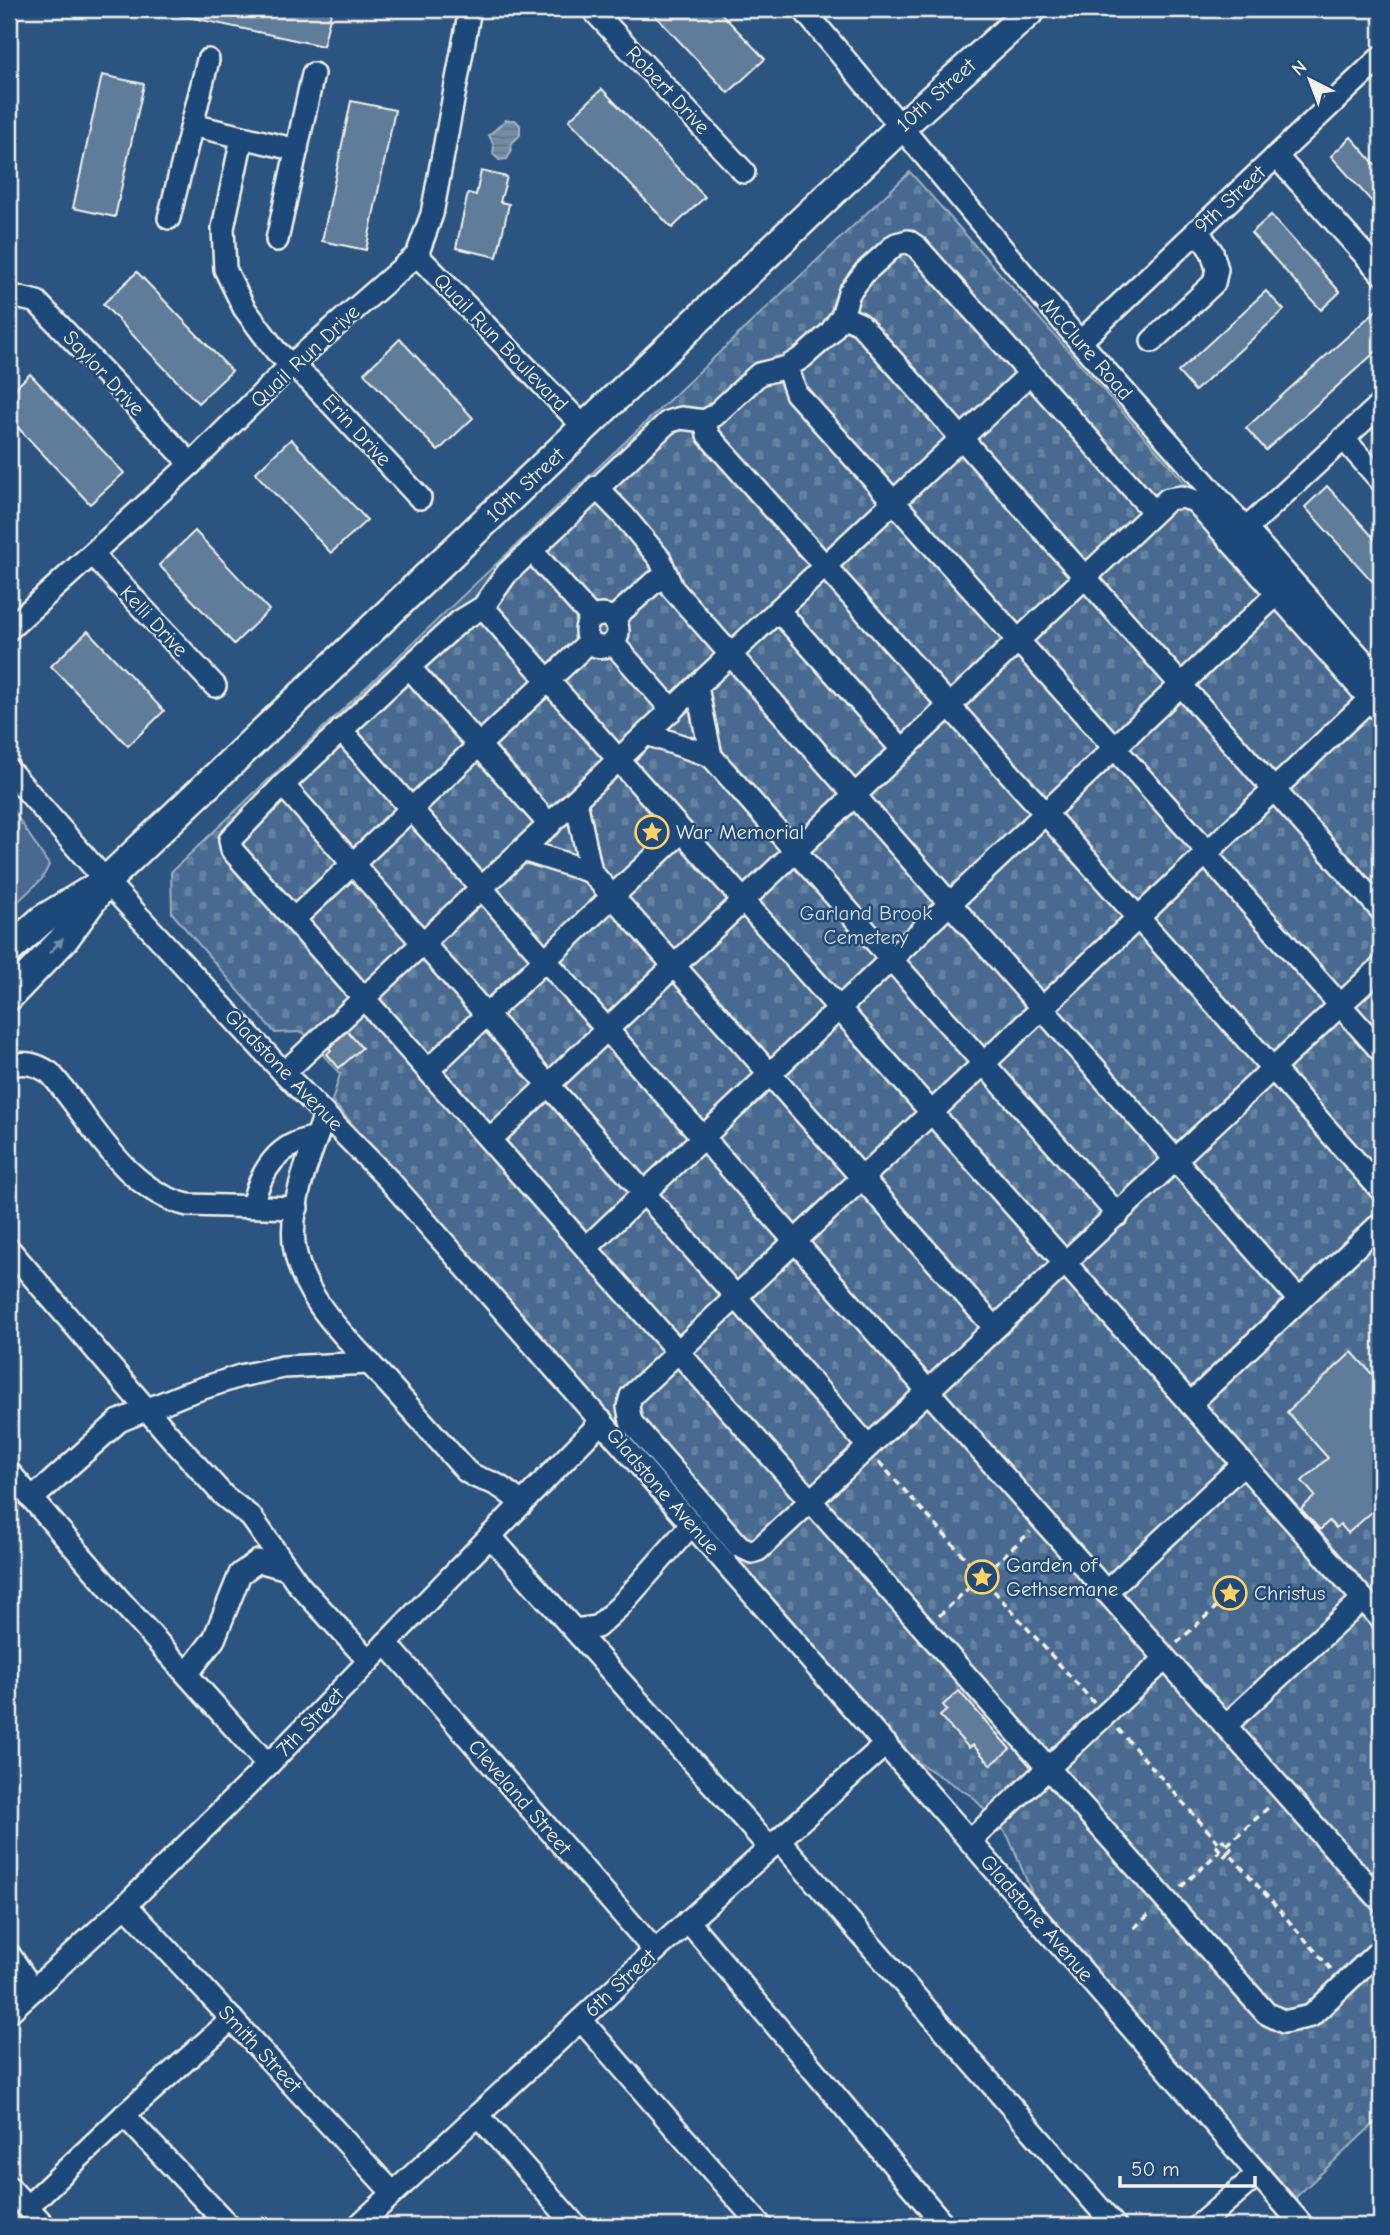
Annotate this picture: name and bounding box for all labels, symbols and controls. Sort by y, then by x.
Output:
street label: Robert Drive [621,41,715,139]
north arrow [1274,46,1344,116]
street label: 10th Street [892,53,981,137]
text: N [1287,56,1311,80]
street label: 9th Street [1190,160,1271,238]
street label: Quail Run Boulevard [429,268,573,416]
street label: McClure Road [1036,293,1138,405]
street label: Quail Run Drive [246,300,364,412]
street label: Saylor Drive [58,325,150,421]
street label: Erin Drive [318,389,396,471]
street label: 10th Street [481,442,570,527]
street label: Kelli Drive [115,580,193,662]
place icon: War Memorial [633,813,671,851]
place label: War Memorial [676,820,804,844]
park label: Garland Brook Cemetery [800,901,932,949]
one-way arrow [48,938,64,955]
street label: Gladstone Avenue [220,1004,348,1136]
street label: Gladstone Avenue [601,1423,725,1559]
place label: Garden of Gethsemane [1006,1553,1118,1601]
place icon: Garden of Gethsemane [963,1558,1001,1596]
place icon: Christus [1211,1574,1249,1612]
place label: Christus [1254,1581,1325,1605]
street label: 7th Street [271,1682,349,1762]
street label: Cleveland Street [463,1735,577,1860]
street label: Gladstone Avenue [975,1850,1099,1986]
street label: 6th Street [580,1943,661,2022]
street label: Smith Street [214,2000,307,2098]
scale bar [1120,2144,1255,2188]
text: 50 m [1131,2157,1180,2181]

